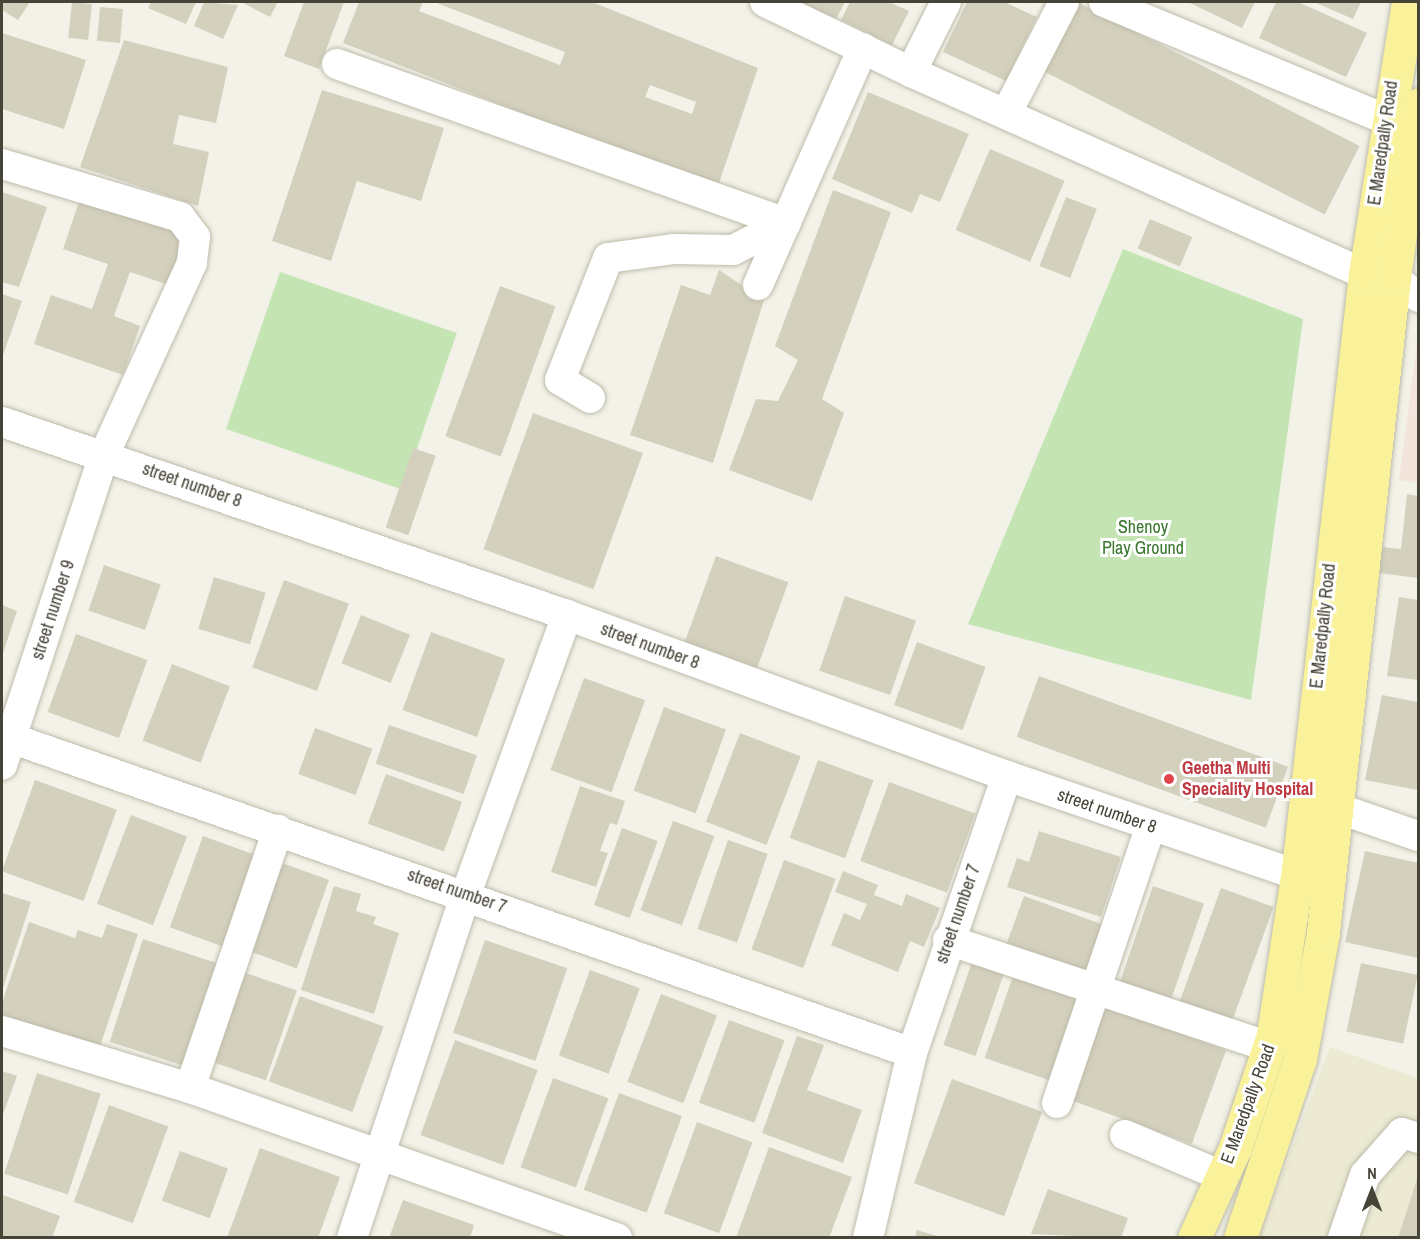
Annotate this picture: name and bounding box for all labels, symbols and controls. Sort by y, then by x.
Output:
street label: E Maredpally Road [1364,79,1402,207]
street label: street number 8 [140,458,244,512]
park label: Shenoy Play Ground [1102,517,1184,560]
street label: street number 9 [27,558,79,662]
street label: E Maredpally Road [1306,562,1340,690]
street label: street number 8 [598,618,702,674]
place label: Geetha Multi Speciality Hospital [1182,758,1313,800]
marker: Geetha Multi Speciality Hospital [1160,770,1178,788]
street label: street number 8 [1055,784,1159,838]
street label: street number 7 [931,862,985,966]
street label: street number 7 [405,864,509,918]
street label: E Maredpally Road [1216,1041,1280,1167]
north arrow [1342,1161,1402,1221]
text: N [1367,1162,1377,1184]

